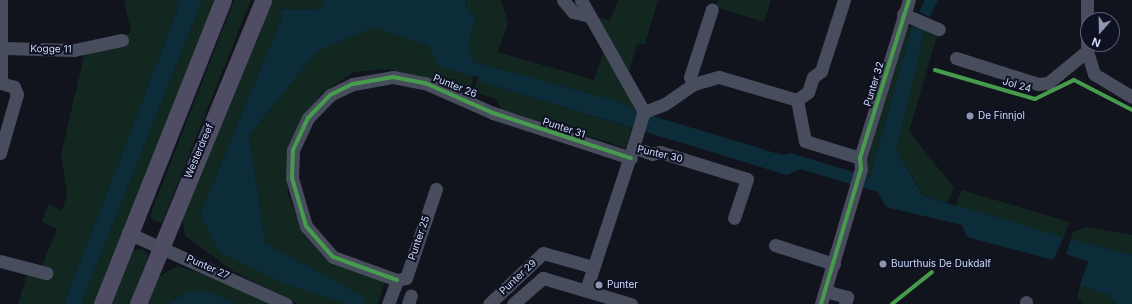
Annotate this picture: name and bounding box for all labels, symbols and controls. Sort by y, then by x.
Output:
north arrow [1080,12,1120,52]
text: N [1090,34,1103,50]
street label: Kogge 11 [30,43,72,55]
street label: Punter 32 [862,60,886,108]
street label: Punter 26 [431,72,479,100]
street label: Jol 24 [1001,75,1033,95]
place label: De Finnjol [978,110,1025,122]
marker: De Finnjol [965,111,975,121]
street label: Punter 31 [541,115,587,141]
street label: Westerdreef [182,122,216,180]
street label: Punter 30 [636,143,684,165]
street label: Punter 25 [406,214,432,262]
street label: Punter 27 [185,252,231,282]
street label: Punter 29 [497,257,539,297]
place label: Buurthuis De Dukdalf [891,258,991,270]
marker: Buurthuis De Dukdalf [878,259,888,269]
place label: Punter [607,279,638,291]
marker: Punter [594,280,604,290]

